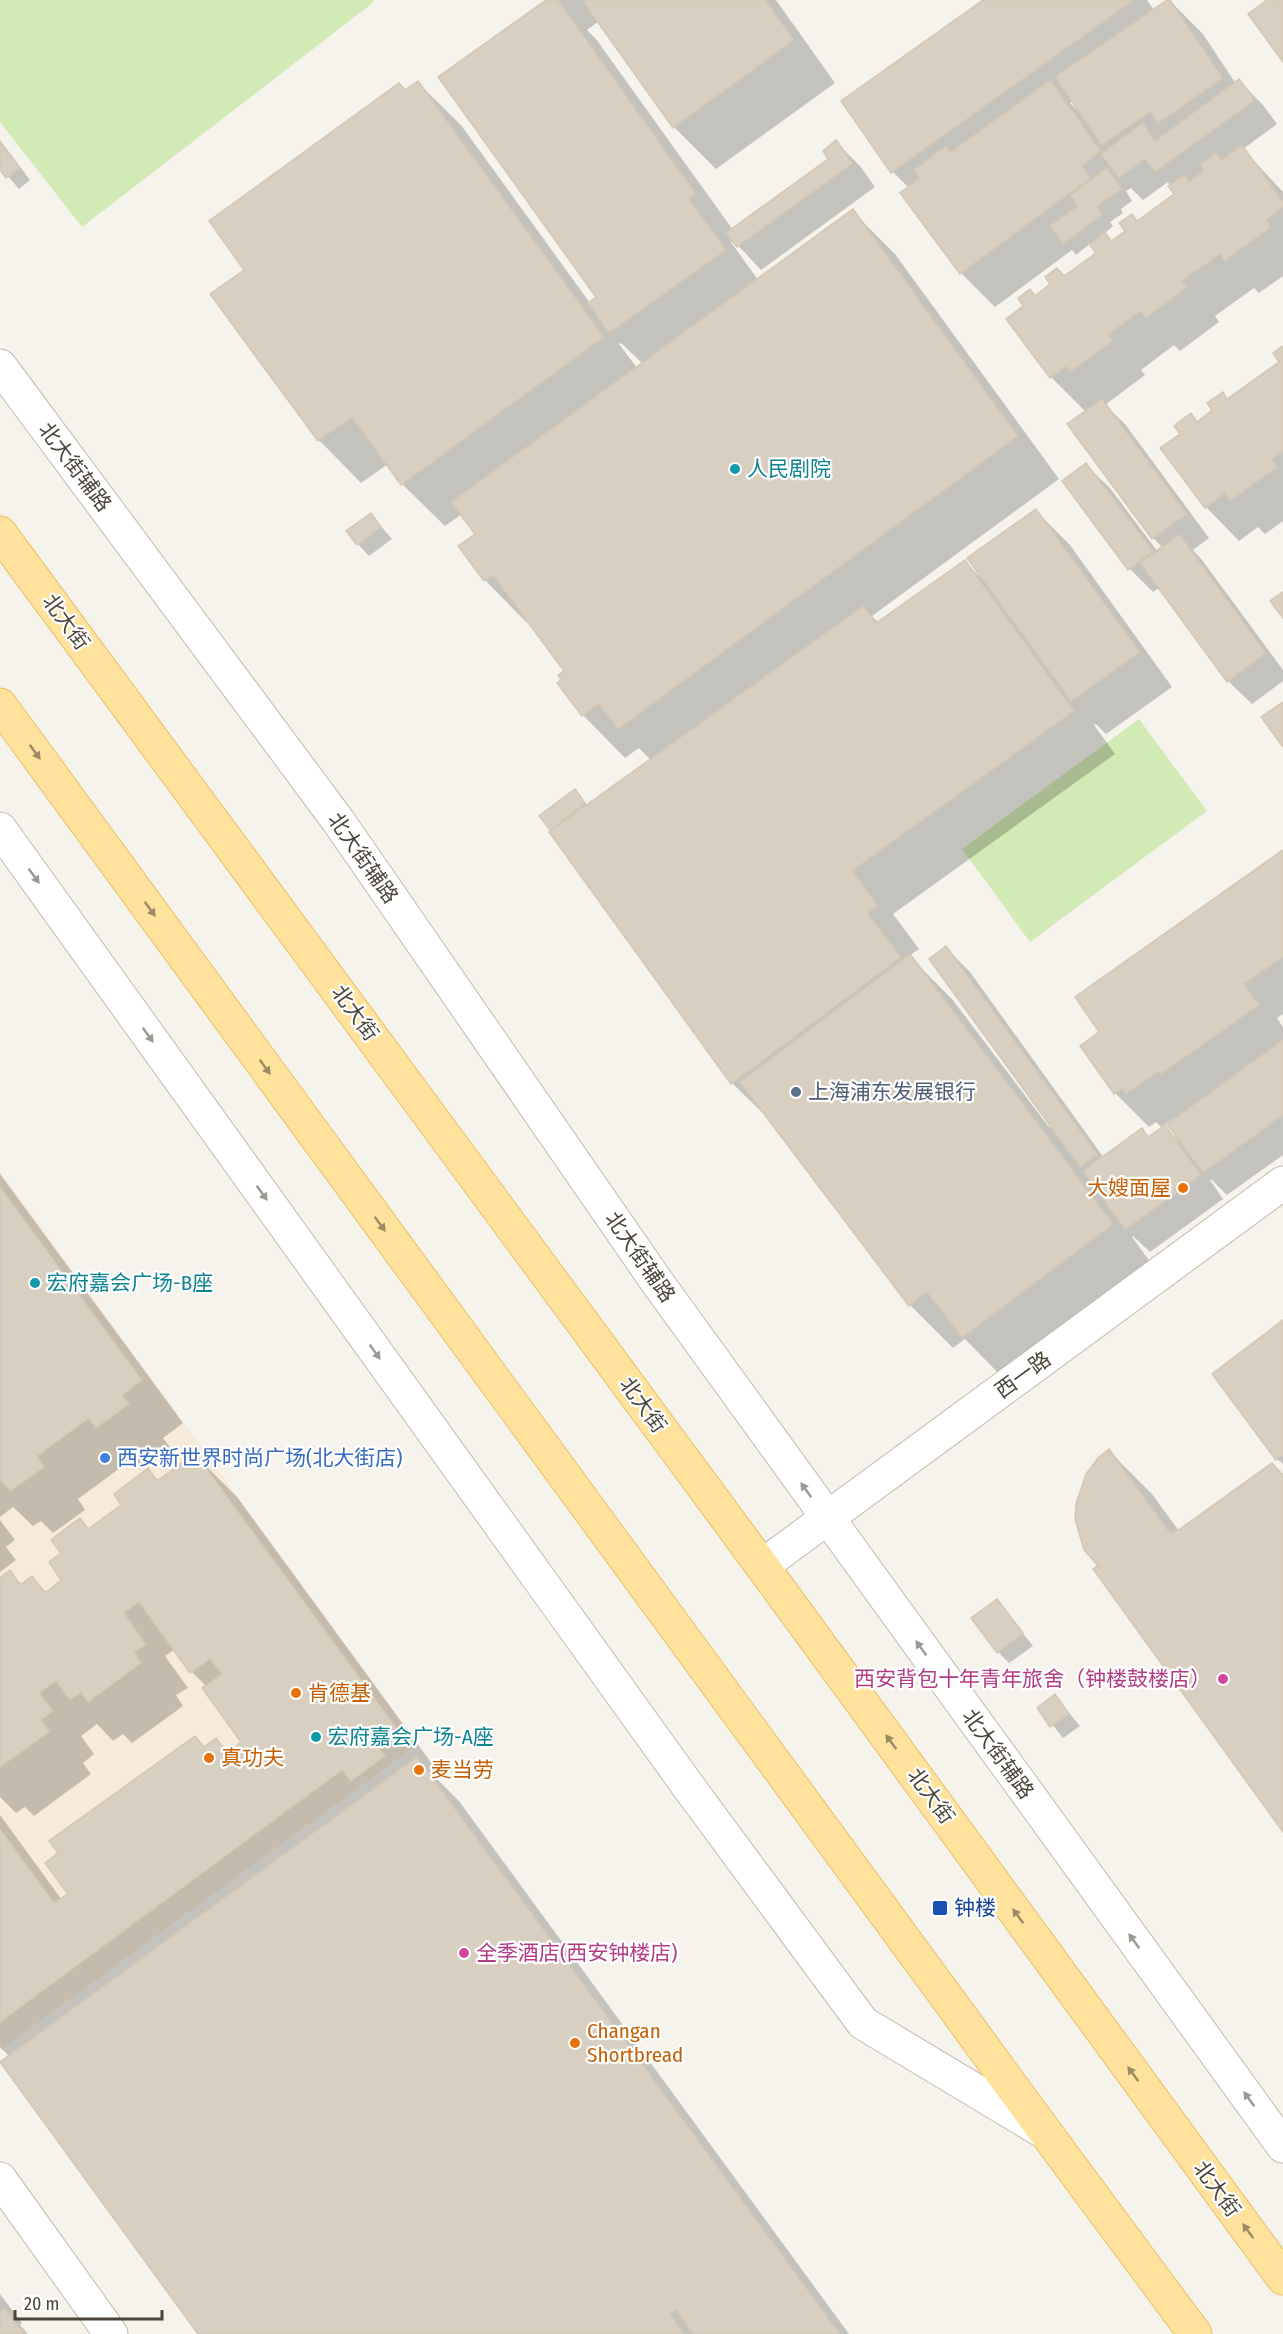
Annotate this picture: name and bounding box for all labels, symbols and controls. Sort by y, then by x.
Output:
street label: 北大街辅路 [33,417,117,517]
place label: 人民剧院 [747,456,831,482]
marker: 人民剧院 [728,462,742,476]
street label: 北大街 [37,589,95,655]
one-way arrow [28,745,40,760]
street label: 北大街辅路 [322,808,404,908]
one-way arrow [28,868,40,884]
one-way arrow [144,901,156,917]
street label: 北大街 [326,980,384,1046]
one-way arrow [142,1026,154,1042]
one-way arrow [259,1058,271,1074]
place label: 上海浦东发展银行 [808,1079,976,1105]
marker: 上海浦东发展银行 [789,1085,803,1099]
place label: 大嫂面屋 [1087,1175,1171,1201]
marker: 大嫂面屋 [1176,1181,1190,1195]
one-way arrow [255,1186,267,1201]
street label: 北大街辅路 [599,1207,681,1307]
one-way arrow [374,1216,386,1232]
place label: 宏府嘉会广场-B座 [47,1270,213,1296]
marker: 宏府嘉会广场-B座 [28,1276,42,1290]
one-way arrow [369,1343,381,1359]
street label: 西一路 [990,1346,1056,1404]
street label: 北大街 [614,1372,672,1438]
place label: 西安新世界时尚广场(北大街店) [117,1445,402,1471]
marker: 西安新世界时尚广场(北大街店) [98,1451,112,1465]
one-way arrow [800,1482,812,1498]
one-way arrow [915,1640,927,1655]
place label: 西安背包十年青年旅舍（钟楼鼓楼店） [854,1666,1211,1692]
marker: 西安背包十年青年旅舍（钟楼鼓楼店） [1216,1672,1230,1686]
place label: 肯德基 [308,1680,371,1706]
marker: 肯德基 [289,1686,303,1700]
street label: 北大街辅路 [957,1704,1039,1804]
place label: 宏府嘉会广场-A座 [328,1724,494,1750]
marker: 宏府嘉会广场-A座 [309,1730,323,1744]
one-way arrow [885,1734,897,1750]
place label: 真功夫 [221,1745,284,1771]
marker: 真功夫 [202,1751,216,1765]
place label: 麦当劳 [431,1757,494,1783]
marker: 麦当劳 [412,1763,426,1777]
street label: 北大街 [902,1763,960,1829]
place label: 钟楼 [954,1895,996,1921]
marker: 钟楼 [931,1899,949,1917]
one-way arrow [1013,1909,1025,1924]
one-way arrow [1128,1934,1140,1950]
place label: 全季酒店(西安钟楼店) [476,1940,677,1966]
marker: 全季酒店(西安钟楼店) [457,1946,471,1960]
place label: Changan Shortbread [587,2018,683,2068]
marker: Changan Shortbread [568,2036,582,2050]
one-way arrow [1128,2066,1140,2081]
one-way arrow [1243,2092,1255,2107]
street label: 北大街 [1188,2156,1246,2222]
one-way arrow [1243,2224,1255,2239]
scale bar [15,2283,162,2321]
text: 20 m [24,2293,59,2315]

